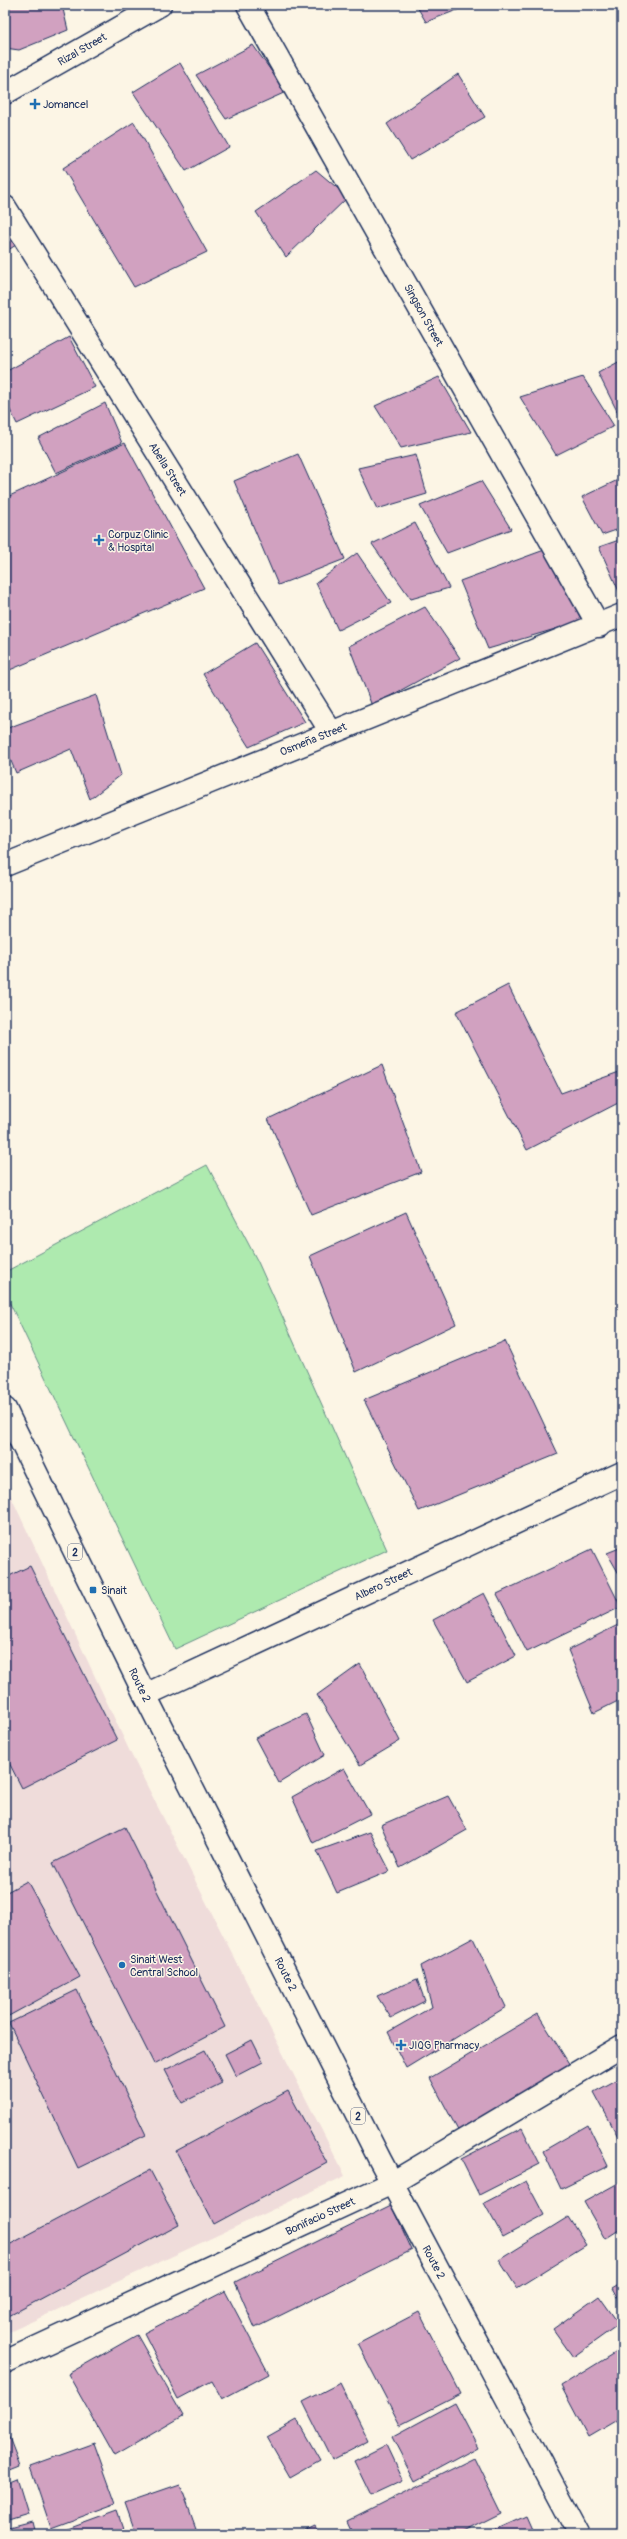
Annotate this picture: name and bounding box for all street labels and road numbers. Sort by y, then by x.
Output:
street label: Rizal Street [56,30,109,69]
street label: Singson Street [401,282,446,349]
street label: Abella Street [146,440,189,499]
street label: Osmeña Street [278,720,349,759]
road number: 2 [68,1544,82,1560]
street label: Albero Street [352,1565,415,1604]
street label: Route 2 [126,1666,153,1704]
street label: Route 2 [272,1955,300,1993]
road number: 2 [351,2108,365,2124]
street label: Bonifacio Street [283,2194,357,2238]
street label: Route 2 [419,2243,448,2281]

